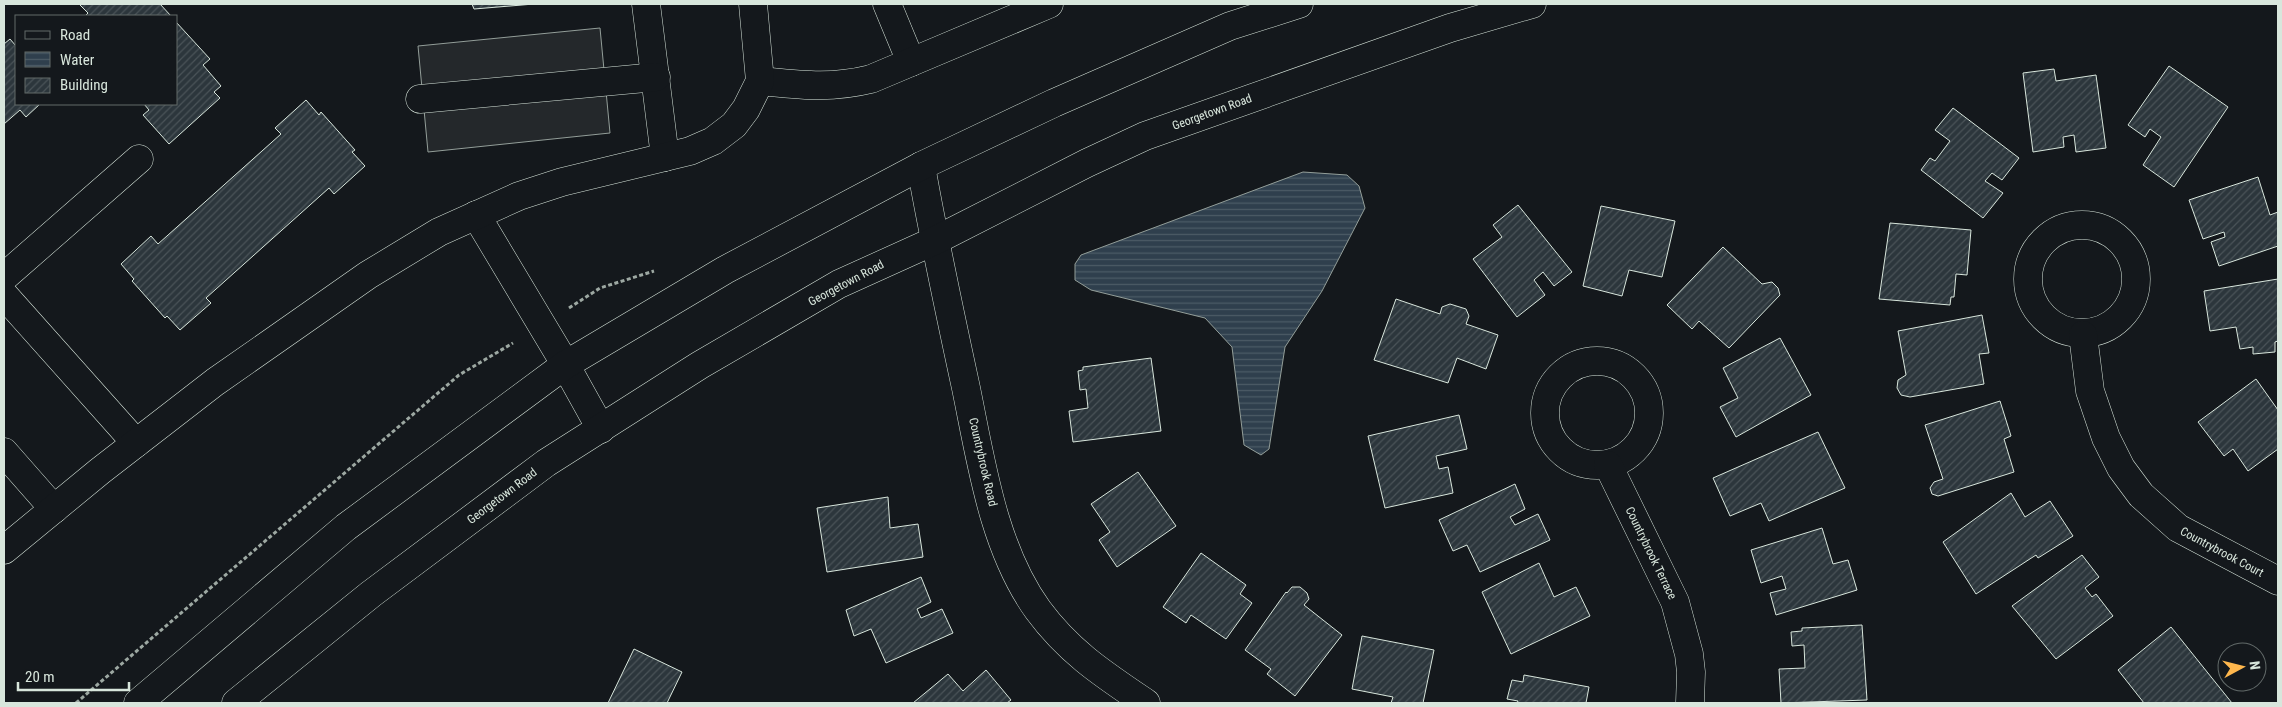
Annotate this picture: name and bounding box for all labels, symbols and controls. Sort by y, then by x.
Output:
legend [15,15,178,105]
text: Road [60,26,90,44]
text: Water [60,51,95,69]
text: Building [60,76,108,94]
street label: Georgetown Road [1170,91,1254,133]
street label: Georgetown Road [806,257,886,309]
street label: Countrybrook Road [966,416,1000,508]
street label: Georgetown Road [464,465,540,527]
street label: Countrybrook Terrace [1622,504,1680,602]
street label: Countrybrook Court [2178,524,2267,580]
north arrow [2217,642,2267,692]
scale bar [18,660,129,692]
text: N [2246,660,2263,671]
text: 20 m [25,668,55,686]

